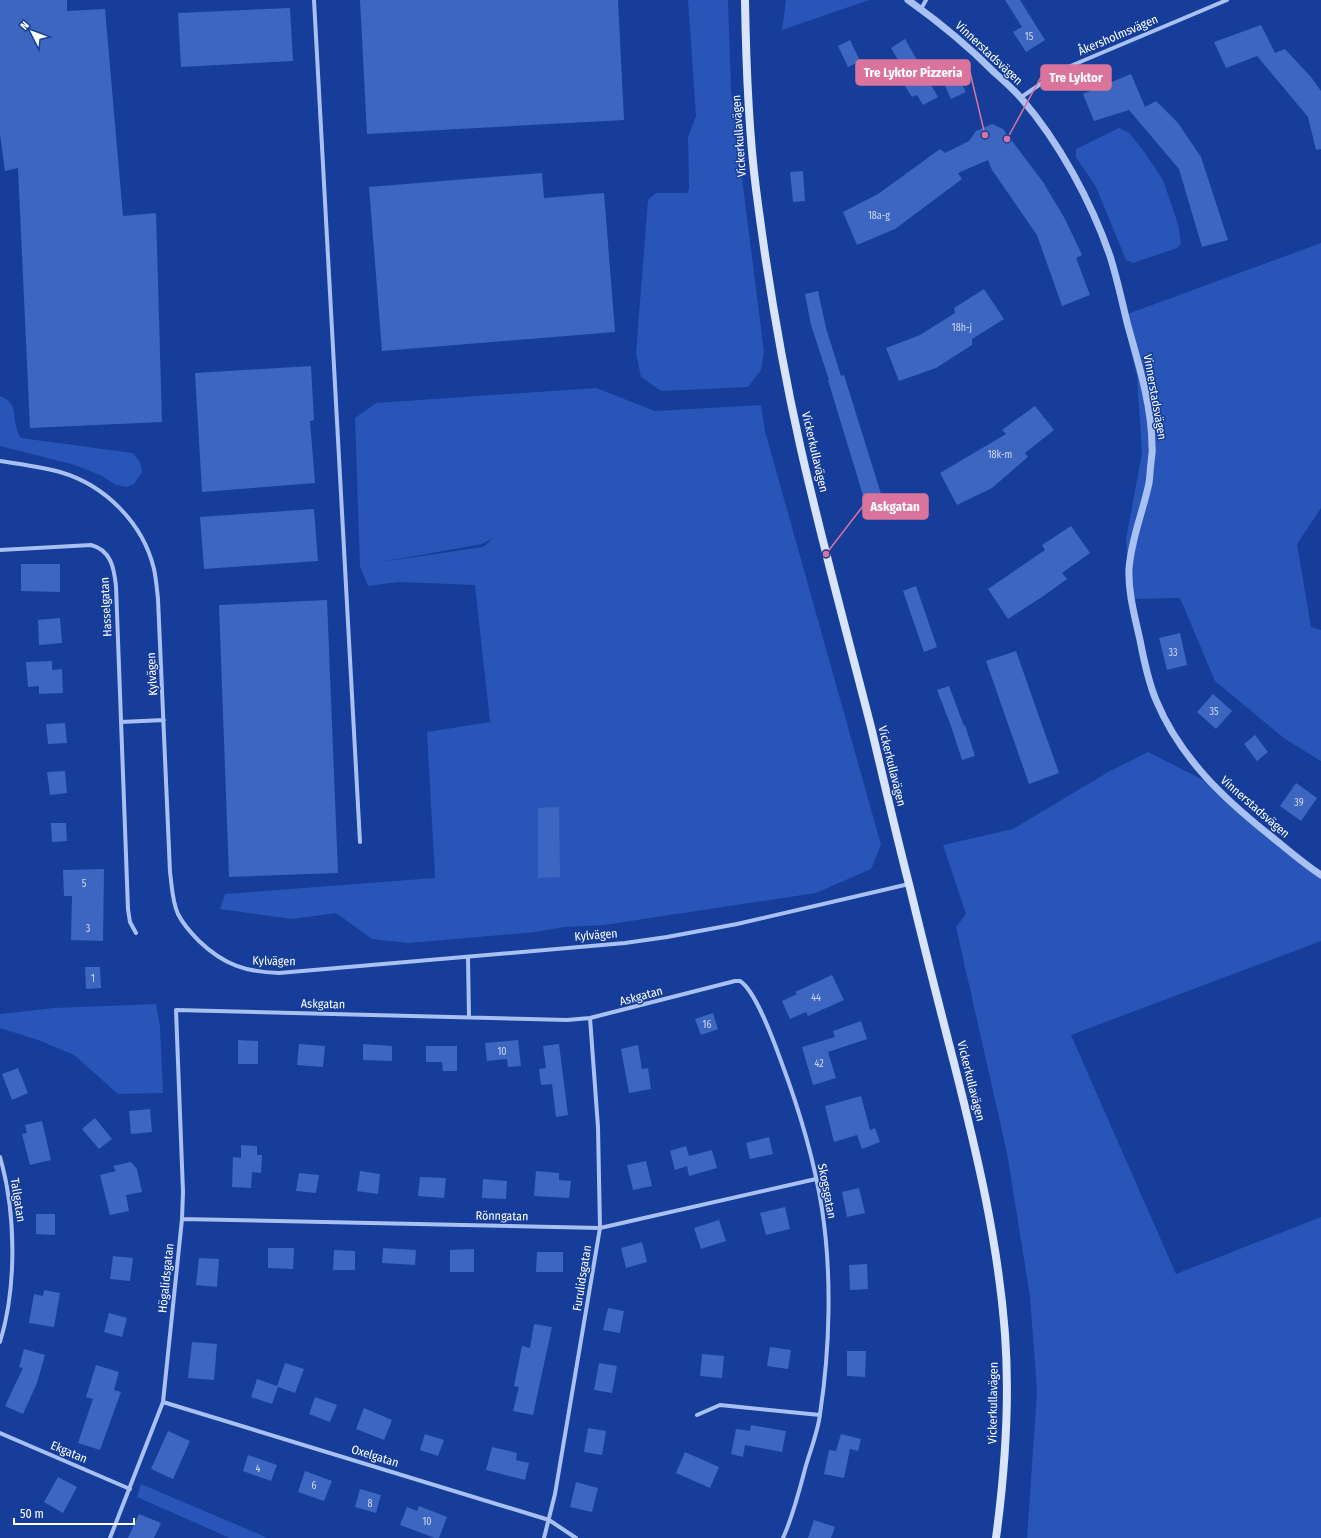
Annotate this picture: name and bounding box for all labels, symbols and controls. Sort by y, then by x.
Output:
street label: Åkersholmsvägen [1075,10,1160,58]
north arrow [12,12,52,52]
street label: Vinnerstadsvägen [953,18,1025,88]
text: N [18,19,32,32]
house number: 15 [1025,31,1034,43]
callout: Tre Lyktor Pizzeria [856,60,970,85]
text: Tre Lyktor Pizzeria [864,65,963,80]
callout: Tre Lyktor [1041,65,1111,90]
text: Tre Lyktor [1049,70,1103,85]
street label: Vickerkullavägen [729,94,749,178]
house number: 18a-g [868,210,890,222]
house number: 18h-j [952,322,972,334]
street label: Vinnerstadsvägen [1141,353,1169,441]
street label: Vickerkullavägen [799,410,831,494]
house number: 18k-m [988,449,1012,461]
callout: Askgatan [863,494,928,519]
text: Askgatan [869,499,920,514]
street label: Hasselgatan [97,577,115,637]
house number: 33 [1168,647,1178,659]
street label: Kylvägen [144,652,160,696]
house number: 35 [1209,706,1219,718]
street label: Vickerkullavägen [875,724,909,808]
street label: Vinnerstadsvägen [1218,773,1292,841]
house number: 39 [1294,797,1304,809]
house number: 5 [82,878,87,890]
house number: 3 [86,923,91,935]
street label: Kylvägen [574,926,618,944]
street label: Kylvägen [252,954,296,968]
house number: 1 [91,973,95,985]
street label: Askgatan [618,984,664,1008]
house number: 44 [811,992,821,1004]
street label: Askgatan [301,997,345,1011]
house number: 16 [703,1019,711,1031]
street label: Vickerkullavägen [954,1039,988,1123]
house number: 10 [497,1046,507,1058]
house number: 42 [814,1058,824,1070]
street label: Skogsgatan [815,1162,839,1220]
street label: Tallgatan [8,1177,28,1223]
street label: Rönngatan [476,1209,528,1223]
street label: Högalidsgatan [155,1243,177,1313]
street label: Furulidsgatan [570,1244,594,1312]
street label: Vickerkullavägen [985,1362,1001,1444]
street label: Ekgatan [49,1438,89,1466]
street label: Oxelgatan [350,1442,400,1470]
house number: 4 [256,1463,261,1475]
house number: 6 [312,1480,317,1492]
house number: 8 [368,1498,373,1510]
scale bar [14,1500,134,1526]
text: 50 m [20,1507,44,1521]
house number: 10 [422,1516,432,1528]

